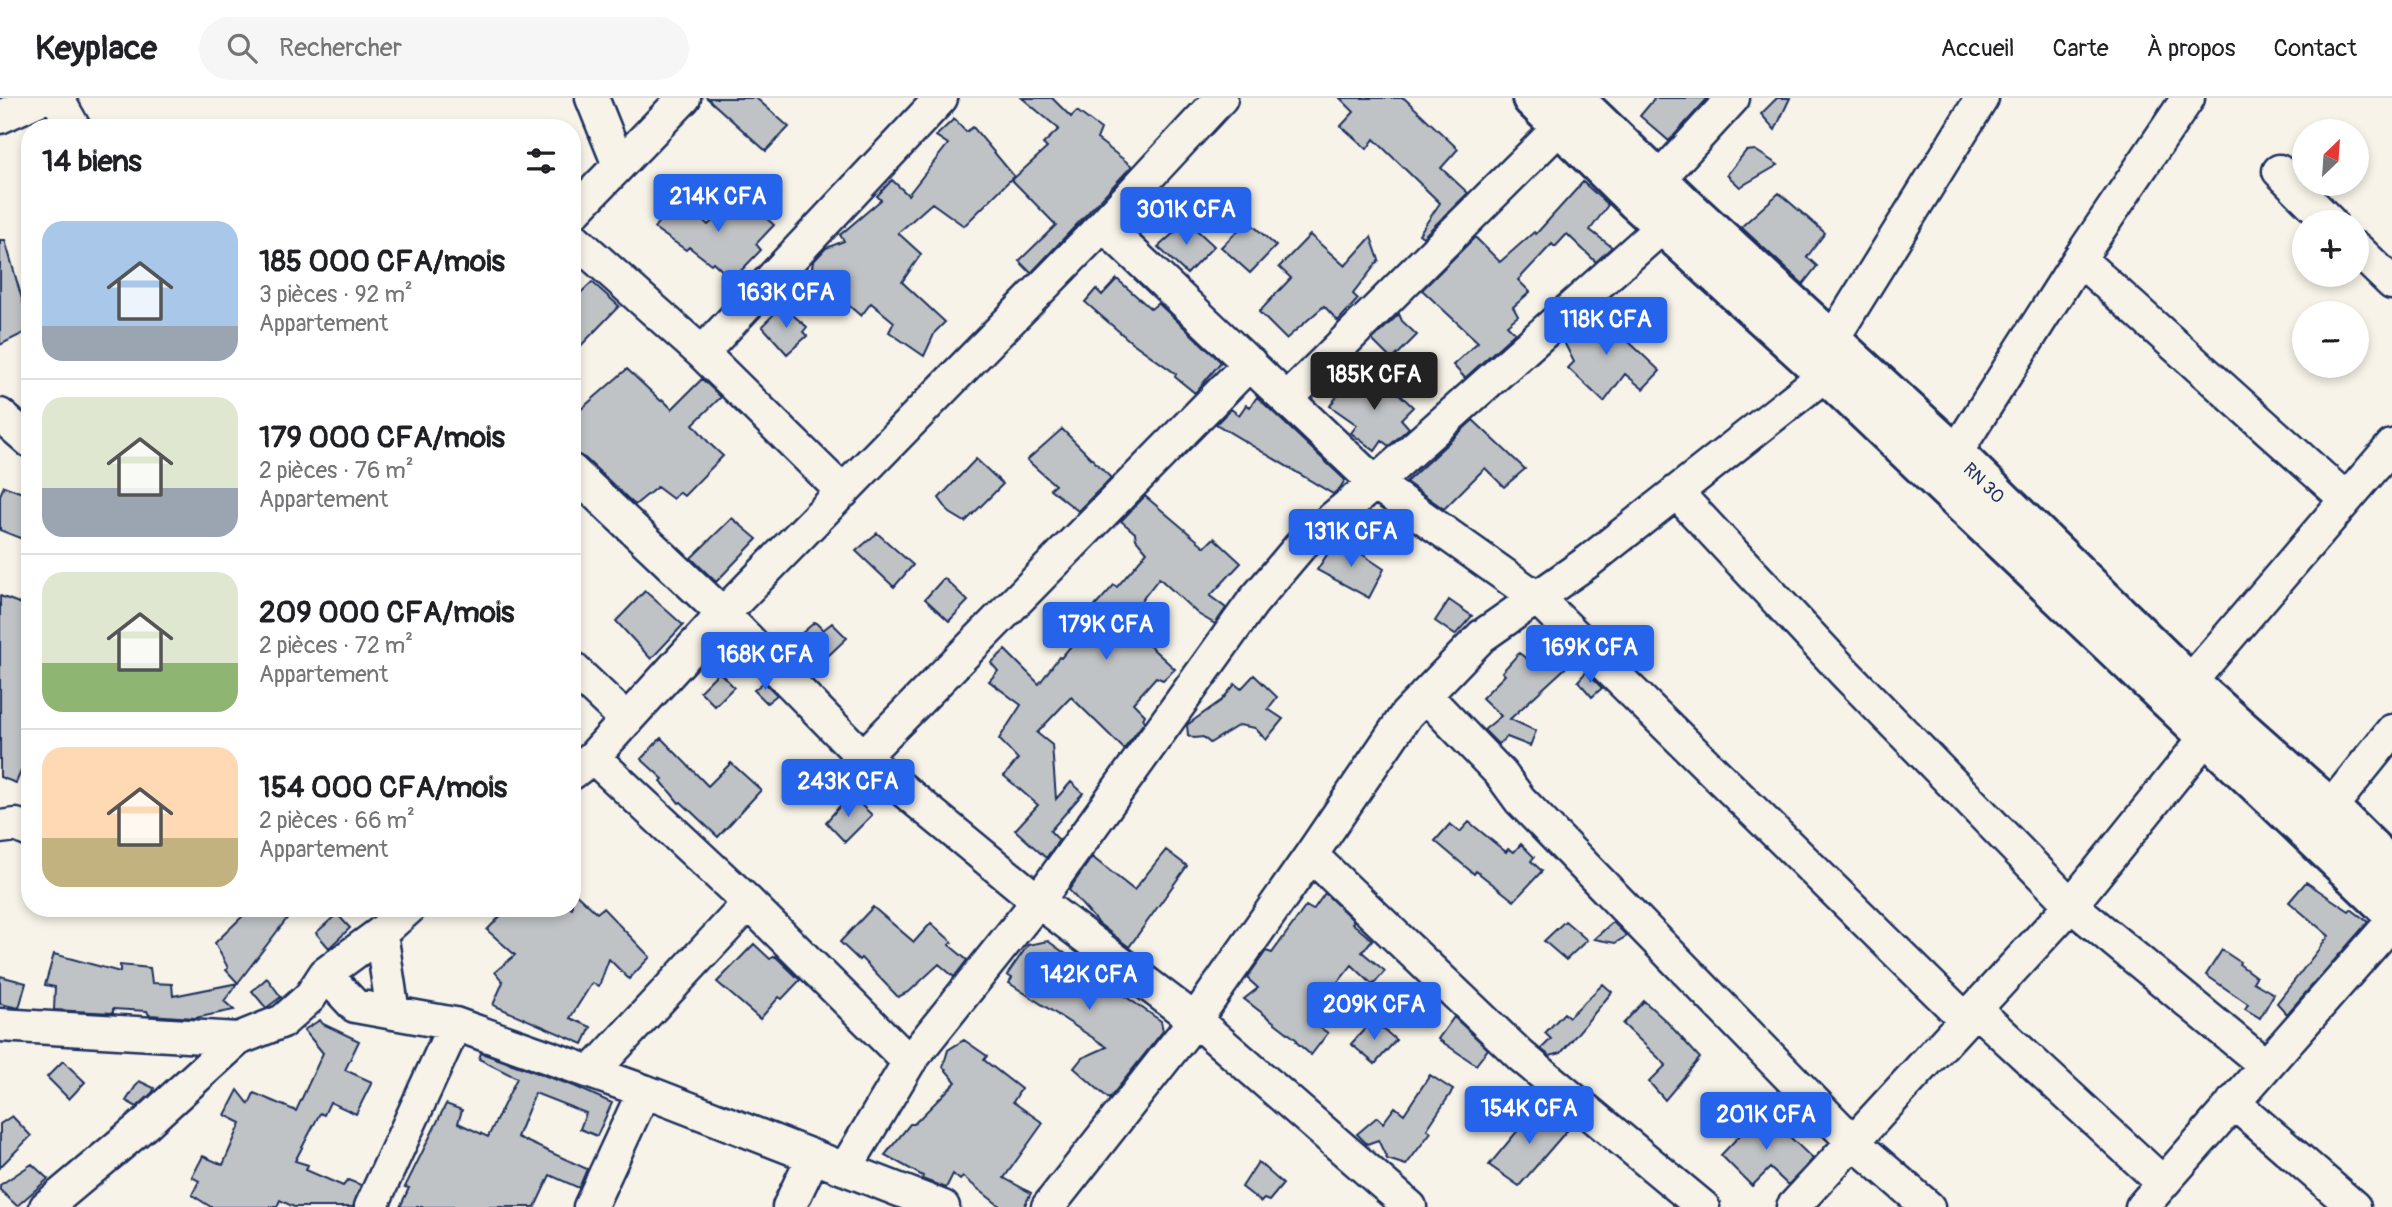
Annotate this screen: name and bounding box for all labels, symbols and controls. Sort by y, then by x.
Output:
search box [199,17,689,80]
text: Keyplace [35,28,157,69]
icon: search [223,29,261,67]
text: Rechercher [279,32,402,64]
text: Accueil [1941,34,2015,63]
text: Carte [2053,34,2109,63]
text: À propos [2147,34,2236,63]
text: Contact [2274,34,2357,63]
north arrow [2292,119,2370,196]
map controls [2292,119,2369,378]
icon: filters [522,142,560,180]
text: 14 biens [42,143,142,180]
pin: 214K CFA [646,174,790,234]
text: 214K CFA [669,182,767,211]
pin: 301K CFA [1114,188,1258,247]
text: 301K CFA [1136,195,1236,224]
button: + [2292,210,2369,287]
text: 185 000 CFA/mois [259,243,505,280]
icon: home [98,249,182,333]
pin: 163K CFA [714,271,858,330]
text: 163K CFA [737,278,835,307]
text: 3 pièces · 92 m² [259,280,413,309]
pin: 118K CFA [1534,298,1678,357]
button: − [2292,301,2369,378]
text: 118K CFA [1560,305,1652,334]
text: Appartement [259,309,388,338]
pin: 185K CFA [1302,352,1446,412]
text: 185K CFA [1327,360,1421,389]
text: 179 000 CFA/mois [259,419,505,456]
icon: home [98,425,182,509]
text: 2 pièces · 76 m² [259,456,414,485]
street label: RN 30 [1958,458,2009,509]
text: Appartement [259,485,388,514]
pin: 131K CFA [1279,510,1423,569]
text: 131K CFA [1305,517,1397,546]
text: 209 000 CFA/mois [259,594,515,631]
icon: home [98,600,182,684]
pin: 179K CFA [1034,602,1178,662]
text: 179K CFA [1059,610,1153,639]
pin: 169K CFA [1518,626,1662,685]
text: 2 pièces · 72 m² [259,631,413,660]
pin: 168K CFA [693,632,837,692]
text: 169K CFA [1542,633,1638,662]
text: 168K CFA [717,640,813,669]
text: Appartement [259,660,388,689]
pin: 243K CFA [776,760,920,819]
text: 243K CFA [798,767,898,796]
text: 154 000 CFA/mois [259,769,507,806]
icon: home [98,775,182,859]
text: 2 pièces · 66 m² [259,806,415,835]
text: Appartement [259,835,388,864]
pin: 142K CFA [1017,953,1161,1012]
text: 142K CFA [1040,960,1138,989]
pin: 209K CFA [1302,982,1446,1042]
text: 209K CFA [1323,990,1425,1019]
pin: 154K CFA [1457,1086,1601,1146]
pin: 201K CFA [1694,1093,1838,1152]
text: 154K CFA [1481,1094,1577,1123]
text: 201K CFA [1716,1100,1816,1129]

